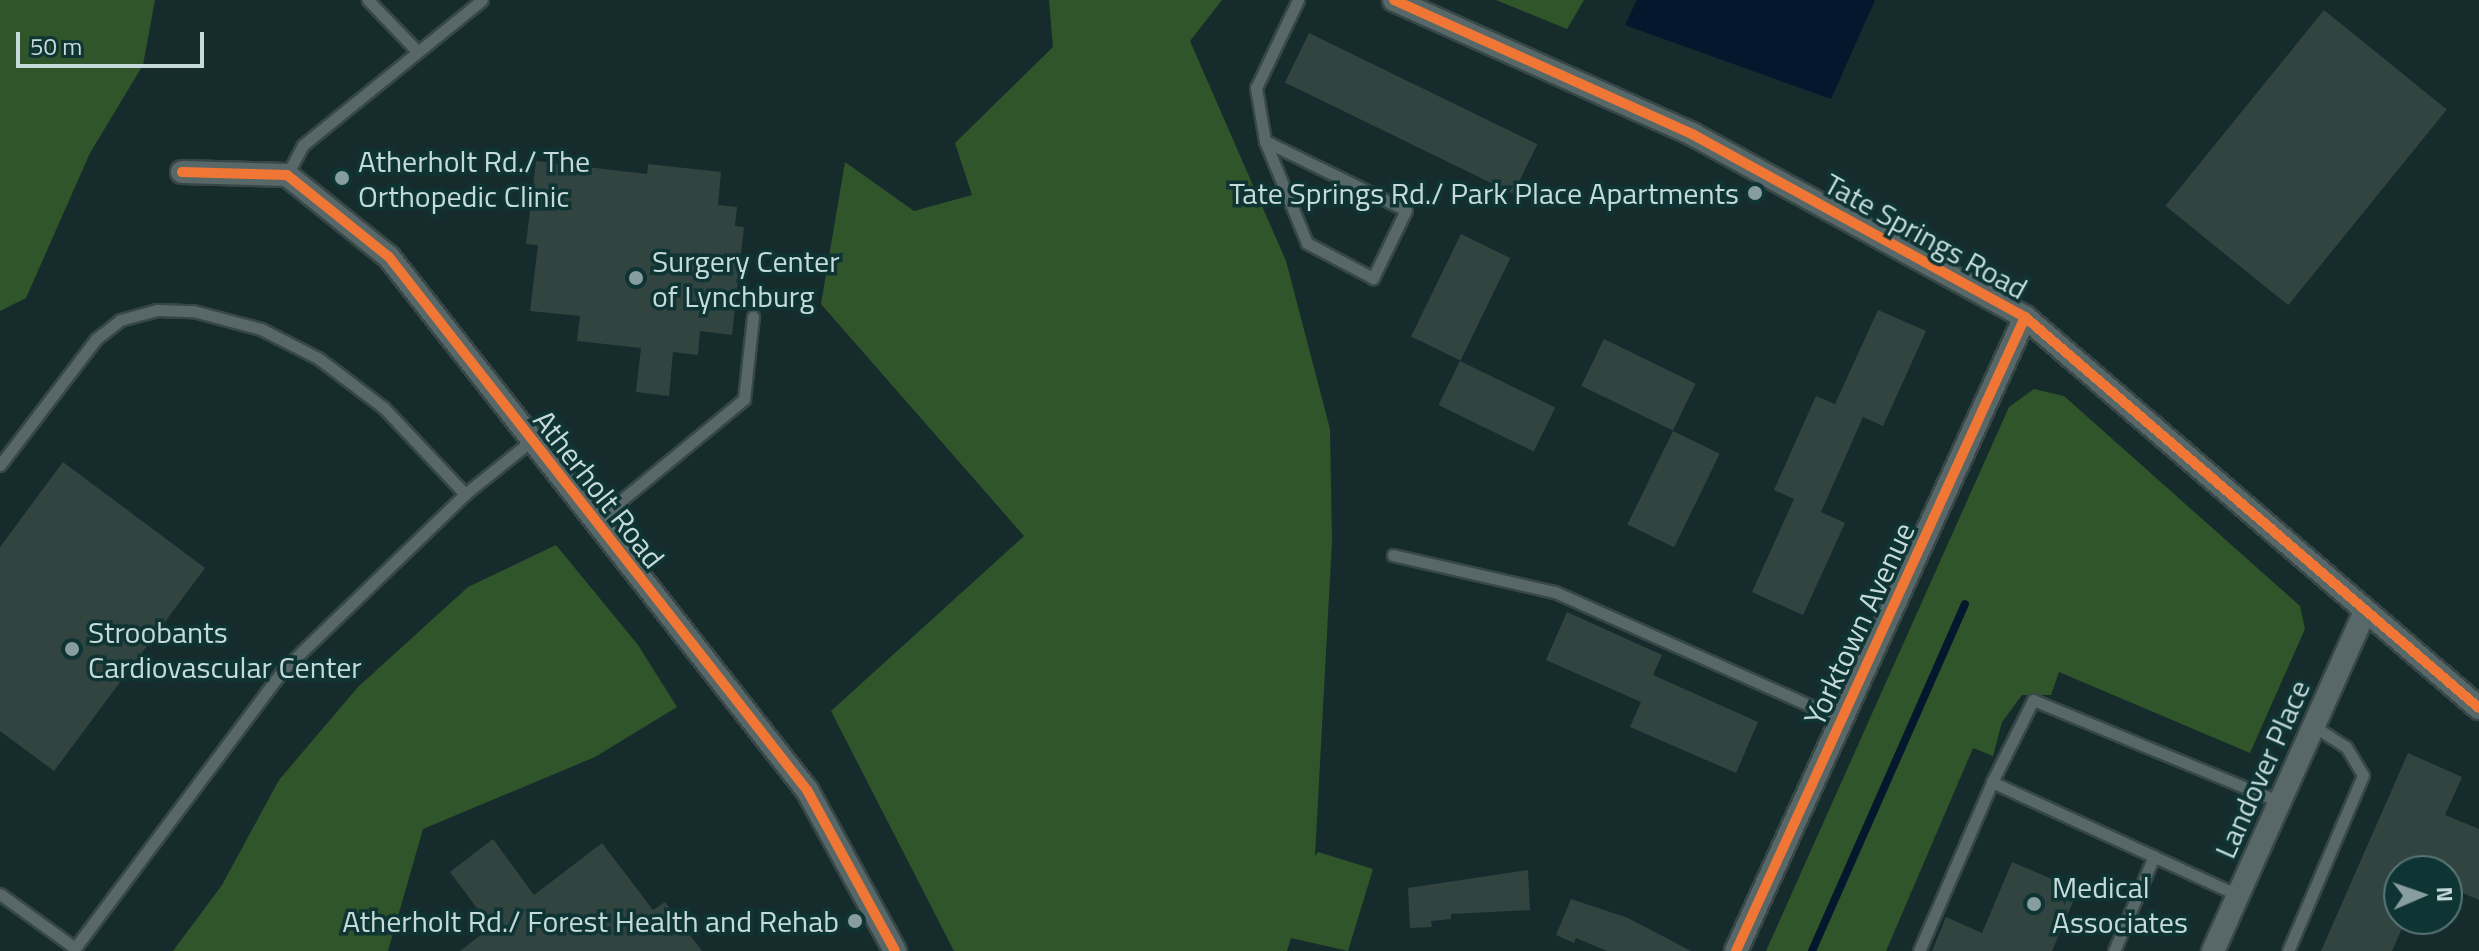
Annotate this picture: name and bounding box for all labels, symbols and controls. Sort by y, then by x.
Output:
scale bar [20,16,208,66]
text: 50 m [30,28,82,64]
place label: Atherholt Rd./ The Orthopedic Clinic [358,143,590,214]
street label: Tate Springs Road [1818,165,2034,307]
marker: Atherholt Rd./ The Orthopedic Clinic [333,169,351,187]
place label: Tate Springs Rd./ Park Place Apartments [1229,175,1739,211]
marker: Tate Springs Rd./ Park Place Apartments [1746,184,1764,202]
place label: Surgery Center of Lynchburg [652,243,840,314]
marker: Surgery Center of Lynchburg [627,269,645,287]
street label: Atherholt Road [526,403,672,575]
street label: Yorktown Avenue [1796,517,1922,731]
place label: Stroobants Cardiovascular Center [88,614,362,684]
marker: Stroobants Cardiovascular Center [63,640,81,658]
street label: Landover Place [2207,674,2317,864]
north arrow [2383,855,2463,935]
place label: Medical Associates [2052,869,2188,940]
text: N [2428,886,2462,902]
marker: Medical Associates [2023,893,2045,915]
place label: Atherholt Rd./ Forest Health and Rehab [342,903,839,939]
marker: Atherholt Rd./ Forest Health and Rehab [846,912,864,930]

